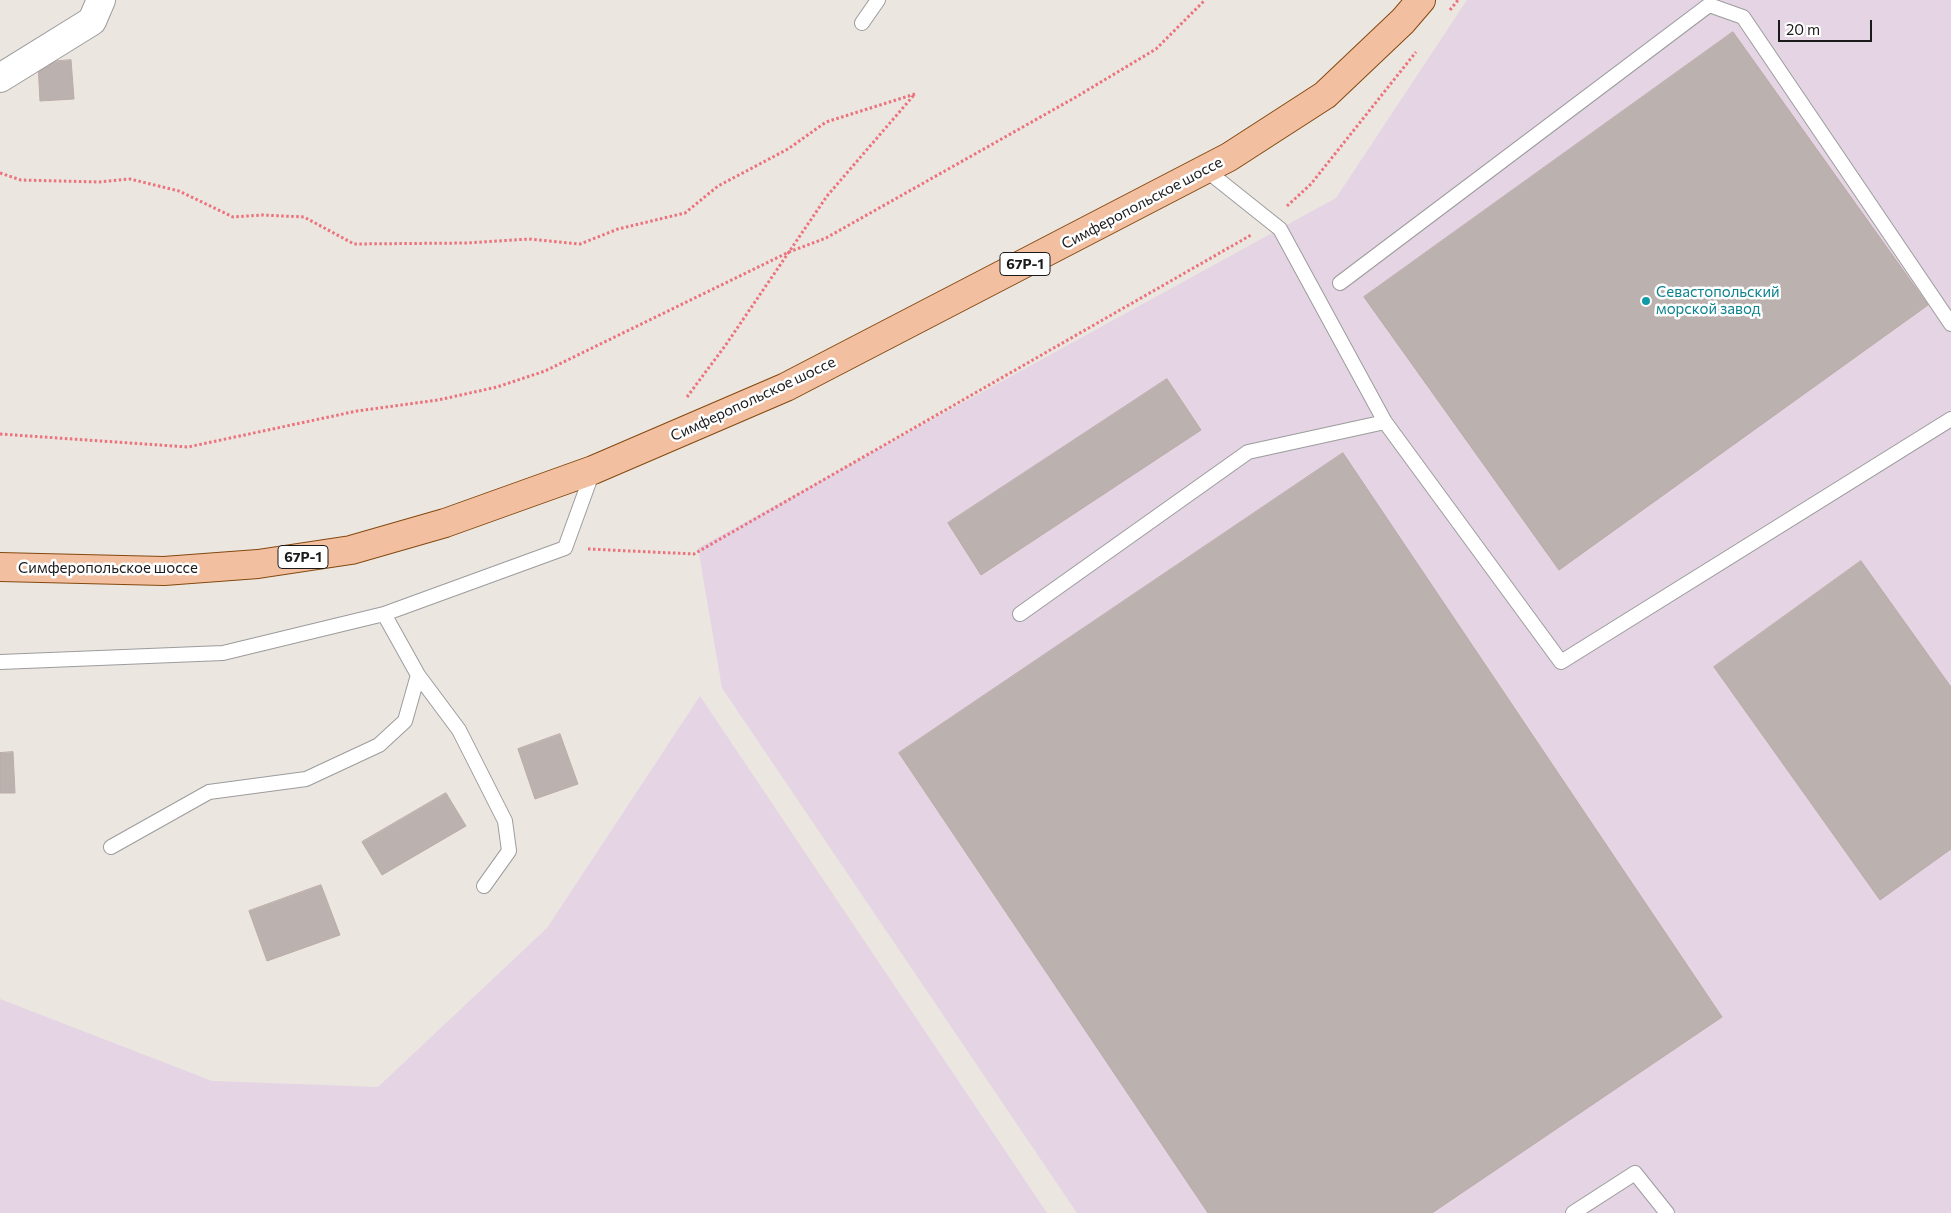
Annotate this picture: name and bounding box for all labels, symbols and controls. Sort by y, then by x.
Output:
scale bar [1781,10,1875,42]
text: 20 m [1786,20,1820,38]
street label: Симферопольское шоссе [1058,153,1226,253]
road number: 67Р-1 [1000,252,1050,276]
place label: Севастопольский морской завод [1656,283,1780,318]
marker: Севастопольский морской завод [1640,295,1652,307]
street label: Симферопольское шоссе [668,353,838,445]
road number: 67Р-1 [278,546,328,568]
street label: Симферопольское шоссе [18,559,198,577]

